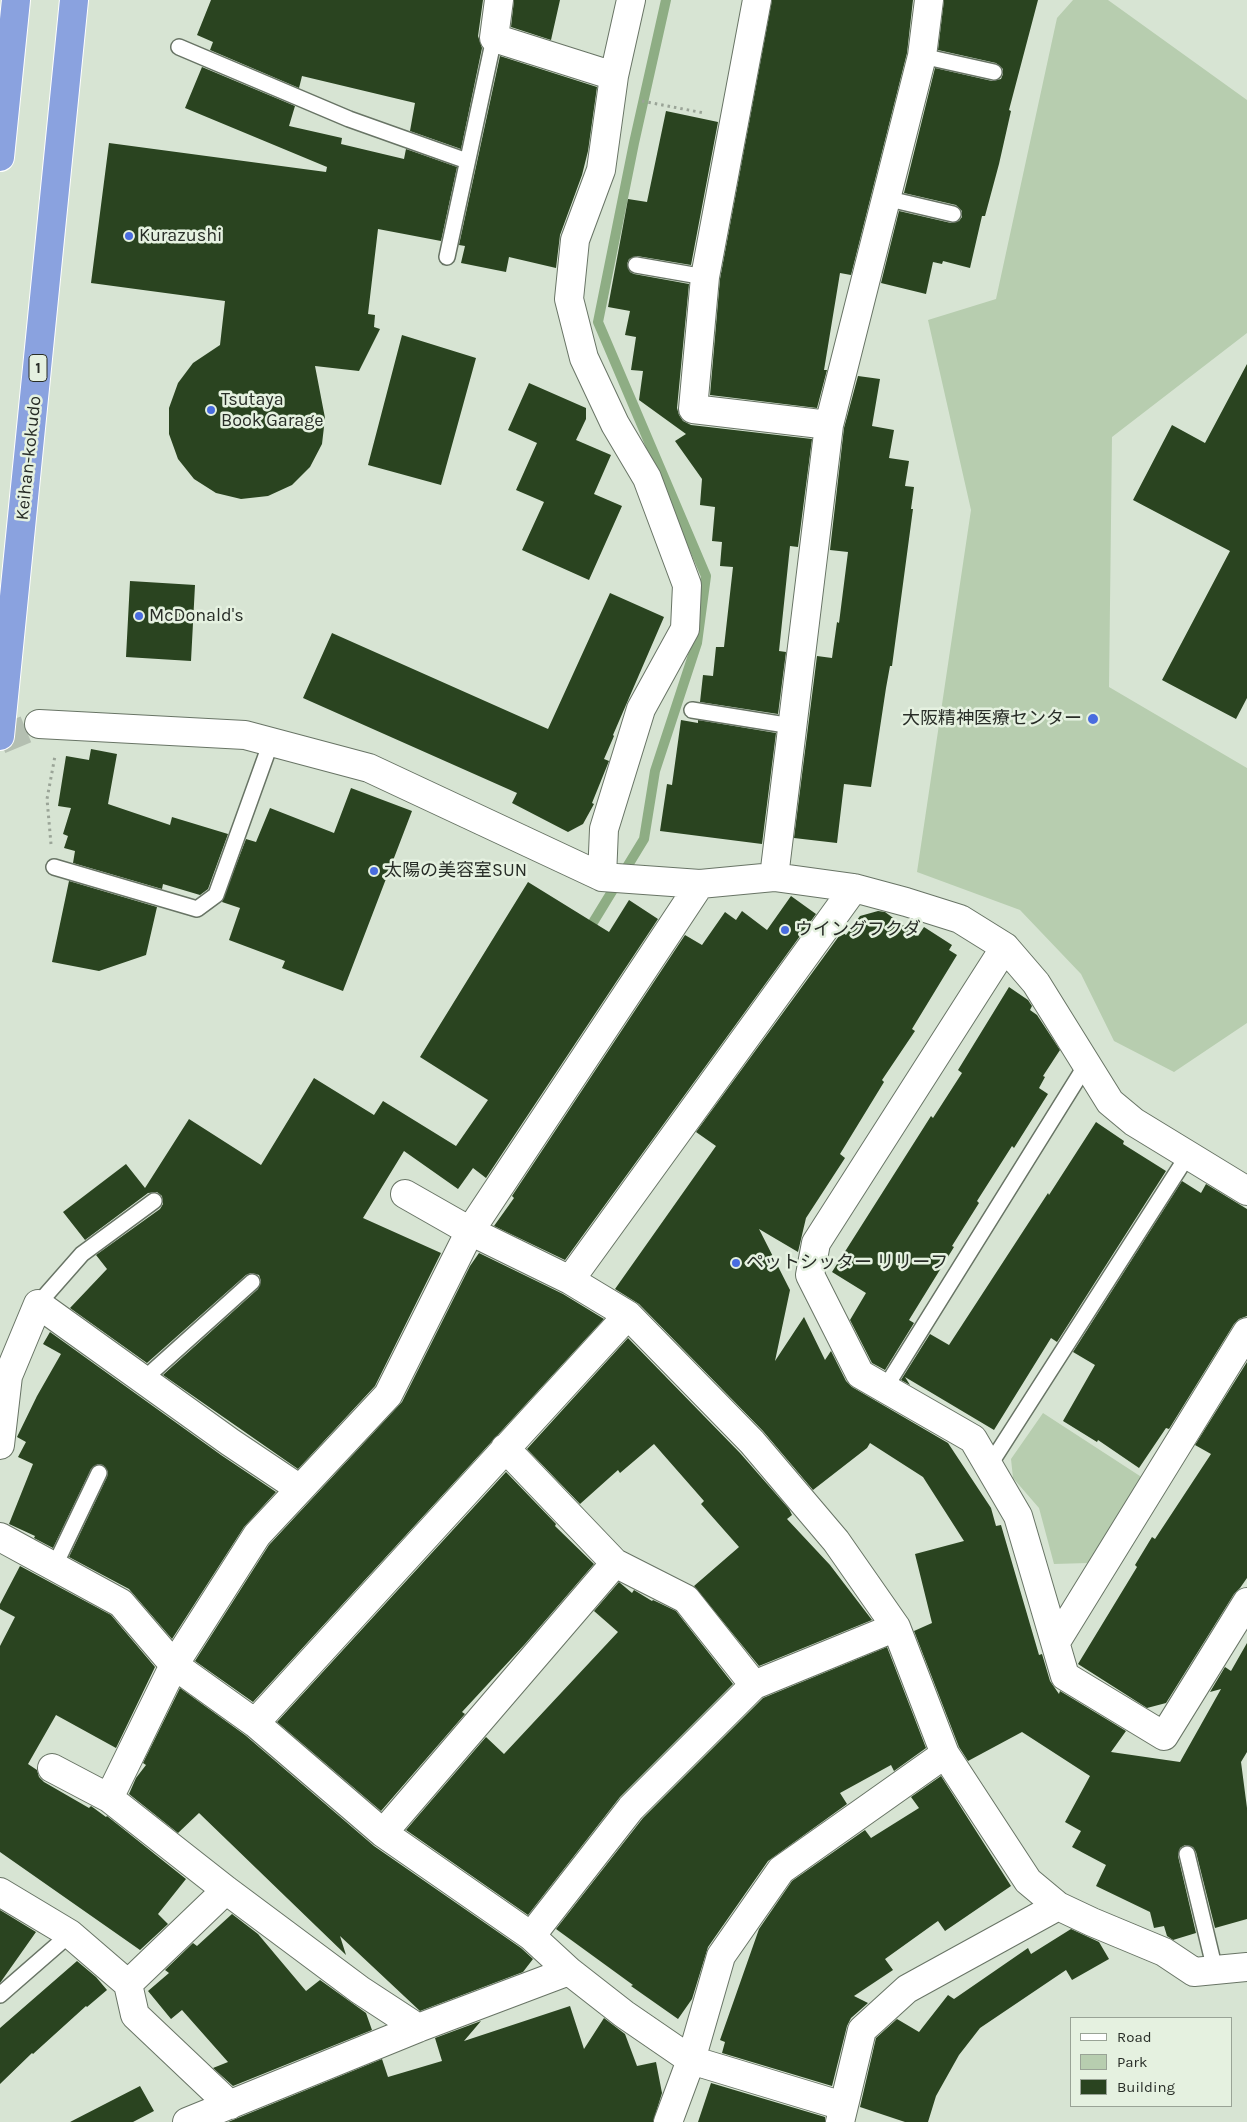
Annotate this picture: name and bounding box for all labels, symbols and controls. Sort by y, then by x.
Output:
place label: Kurazushi [139,225,222,247]
marker: Kurazushi [123,230,135,242]
road number: 1 [29,354,47,382]
place label: Tsutaya Book Garage [221,389,324,432]
street label: Keihan-kokudo [12,395,46,521]
marker: Tsutaya Book Garage [205,404,217,416]
place label: McDonald's [149,605,244,627]
marker: McDonald's [133,610,145,622]
place label: 大阪精神医療センター [902,708,1082,730]
marker: 大阪精神医療センター [1086,712,1100,726]
place label: 太陽の美容室SUN [384,860,527,882]
marker: 太陽の美容室SUN [368,865,380,877]
place label: ウイングフクダ [795,919,921,941]
marker: ウイングフクダ [779,924,791,936]
place label: ペットシッター リリーフ [746,1252,948,1274]
marker: ペットシッター リリーフ [730,1257,742,1269]
legend [1070,2017,1232,2107]
text: Road [1117,2028,1152,2046]
text: Park [1117,2053,1147,2071]
text: Building [1117,2078,1175,2096]

